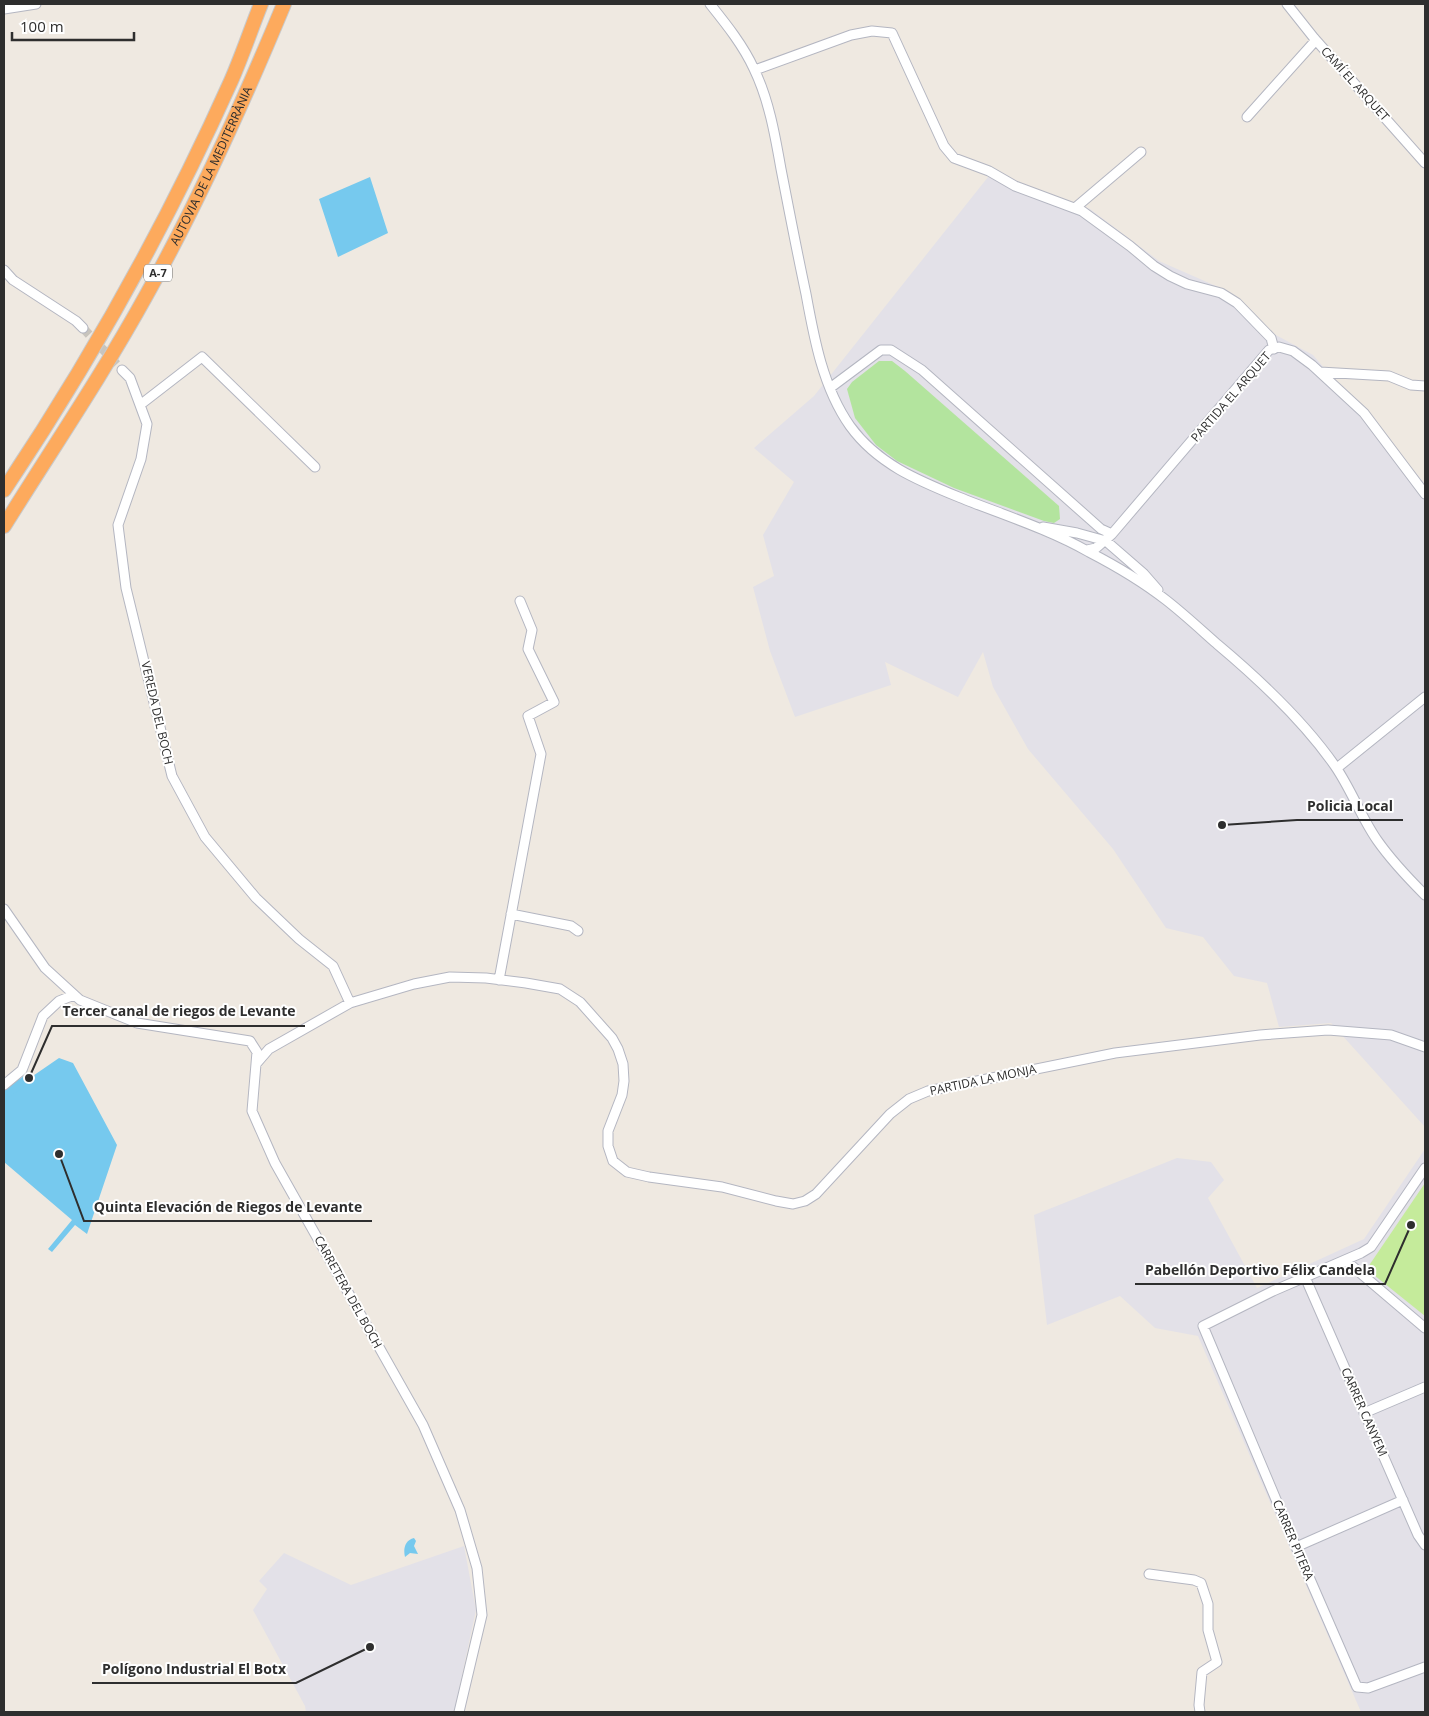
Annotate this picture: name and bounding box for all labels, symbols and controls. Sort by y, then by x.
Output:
scale bar [12,10,135,42]
text: 100 m [20,16,64,36]
street label: CAMÍ EL ARQUET [1317,43,1394,125]
street label: AUTOVIA DE LA MEDITERRÀNIA [166,83,256,248]
road number: A-7 [144,264,172,282]
street label: PARTIDA EL ARQUET [1187,348,1275,445]
street label: VEREDA DEL BOCH [137,660,178,766]
callout: Policia Local [1297,791,1403,820]
text: Policia Local [1307,796,1393,815]
callout: Tercer canal de riegos de Levante [52,997,305,1026]
text: Tercer canal de riegos de Levante [62,1001,296,1020]
street label: PARTIDA LA MONJA [928,1060,1038,1099]
callout: Quinta Elevación de Riegos de Levante [84,1192,372,1221]
text: Quinta Elevación de Riegos de Levante [94,1197,362,1216]
street label: CARRETERA DEL BOCH [310,1232,386,1351]
callout: Pabellón Deportivo Félix Candela [1135,1255,1385,1284]
text: Pabellón Deportivo Félix Candela [1145,1260,1375,1279]
street label: CARRER CANYEM [1337,1365,1392,1459]
street label: CARRER PITERA [1269,1497,1318,1583]
callout: Polígono Industrial El Botx [92,1654,296,1683]
text: Polígono Industrial El Botx [102,1659,287,1678]

